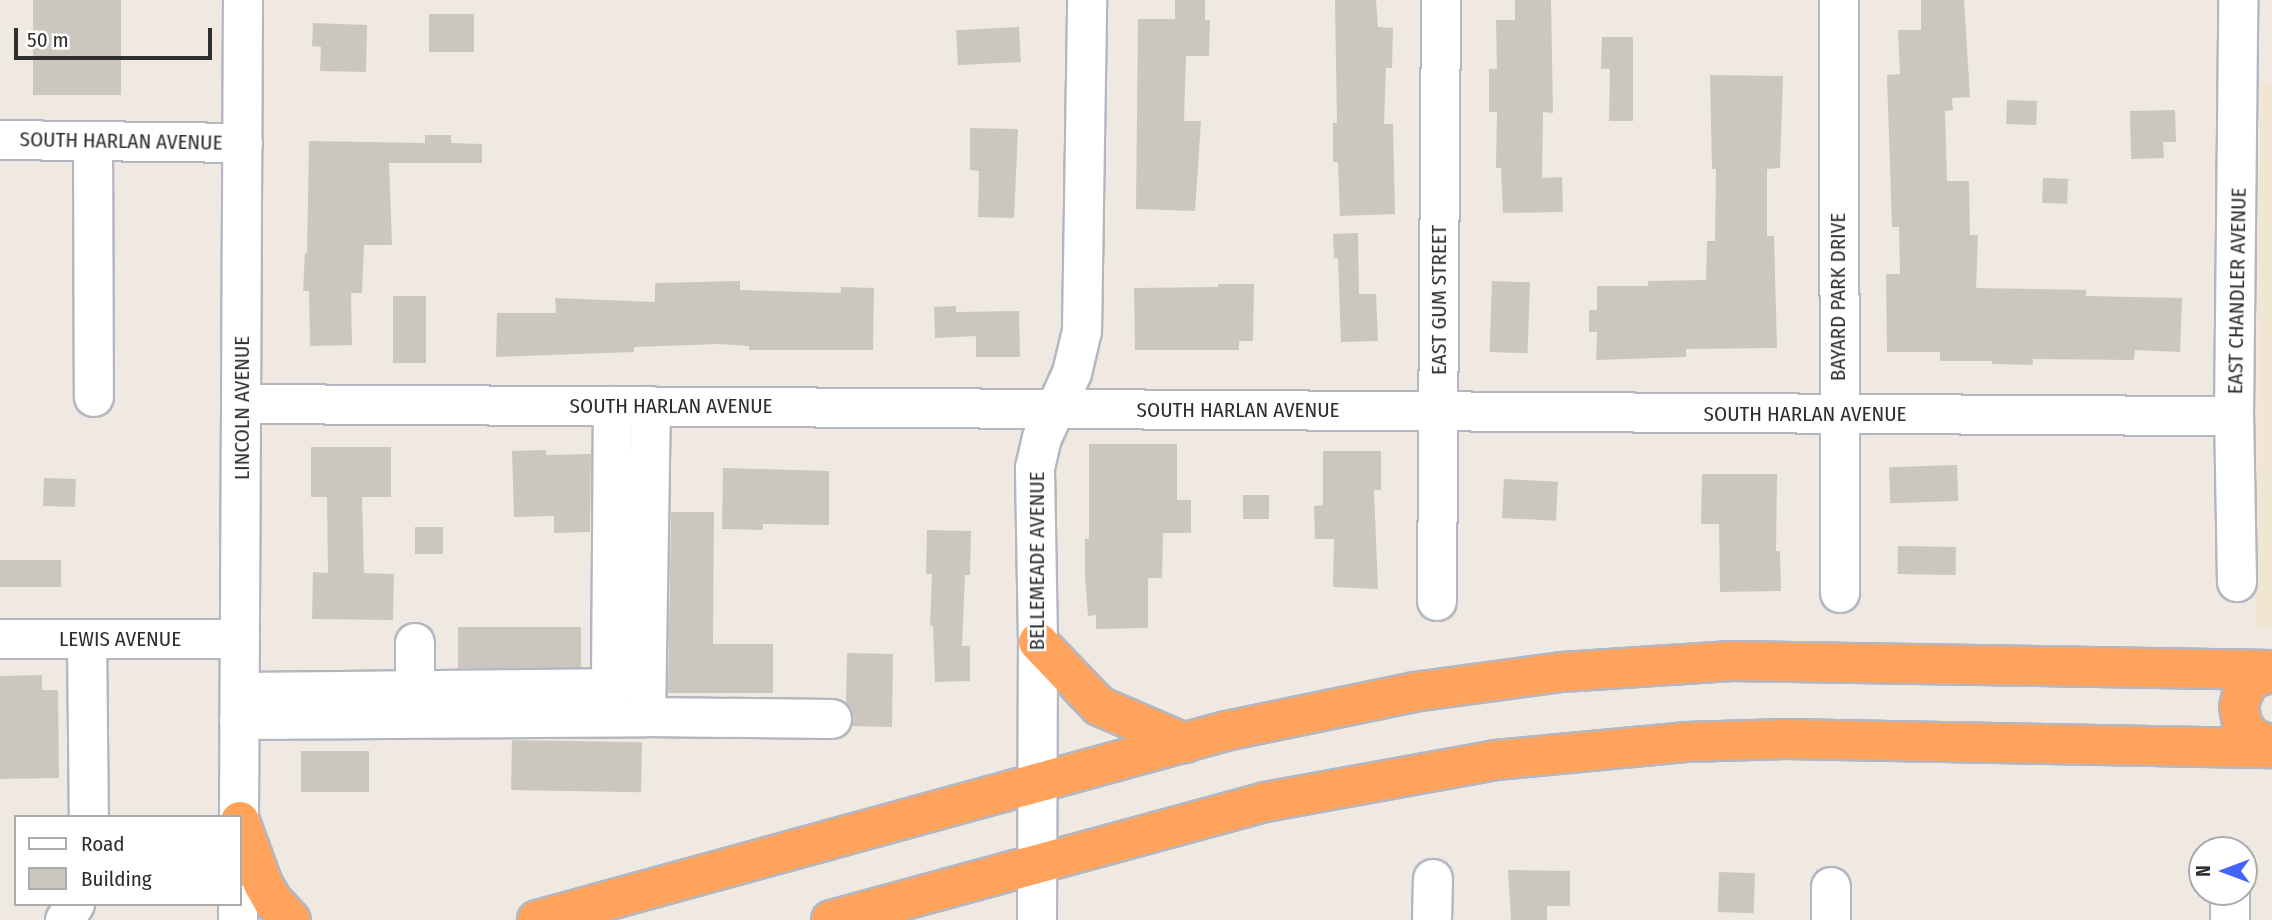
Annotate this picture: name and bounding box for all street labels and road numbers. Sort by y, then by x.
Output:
street label: SOUTH HARLAN AVENUE [19,127,223,155]
street label: EAST CHANDLER AVENUE [2223,187,2251,395]
street label: BAYARD PARK DRIVE [1825,213,1851,381]
street label: EAST GUM STREET [1426,225,1452,375]
street label: LINCOLN AVENUE [229,336,255,480]
street label: SOUTH HARLAN AVENUE [570,393,772,419]
street label: SOUTH HARLAN AVENUE [1137,397,1339,423]
street label: SOUTH HARLAN AVENUE [1704,401,1906,427]
street label: BELLEMEADE AVENUE [1024,472,1050,650]
street label: LEWIS AVENUE [59,626,181,652]

